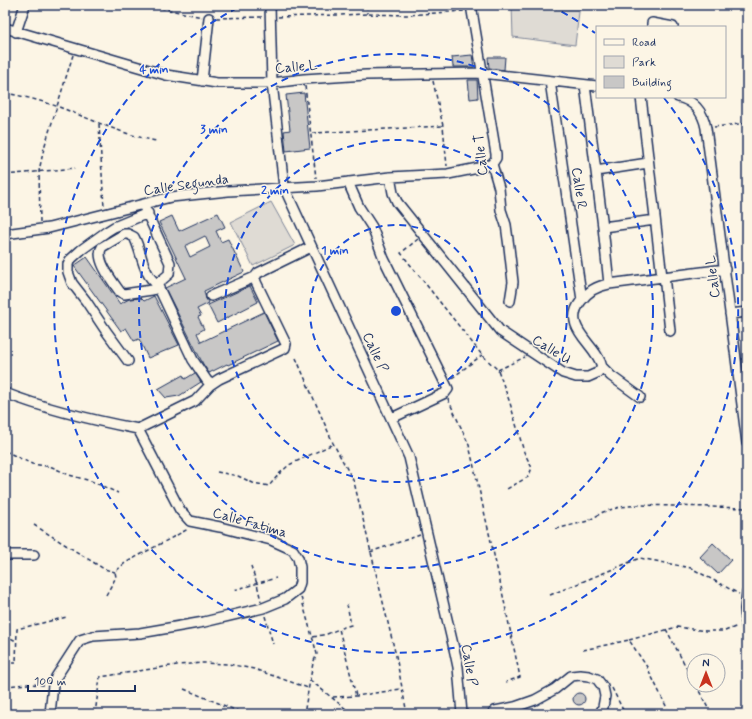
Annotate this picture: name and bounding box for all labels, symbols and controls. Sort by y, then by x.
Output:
legend [596,26,726,98]
text: Road [632,35,656,51]
text: Park [632,55,656,71]
street label: Calle L [274,56,318,78]
text: 4 min [139,62,169,78]
text: Building [632,75,672,92]
text: 3 min [200,122,228,138]
street label: Calle T [470,133,492,177]
street label: Calle R [567,166,591,210]
street label: Calle Segunda [142,170,230,202]
text: 2 min [261,183,289,199]
text: 1 min [321,243,349,259]
street label: Calle L [701,254,725,299]
centre of rings [389,304,403,318]
street label: Calle P [358,329,392,376]
street label: Calle U [529,331,574,369]
street label: Calle Fatima [210,504,289,542]
street label: Calle P [457,643,481,688]
north arrow [686,653,726,693]
text: N [702,657,710,671]
scale bar [28,667,135,693]
text: 100 m [34,674,66,690]

